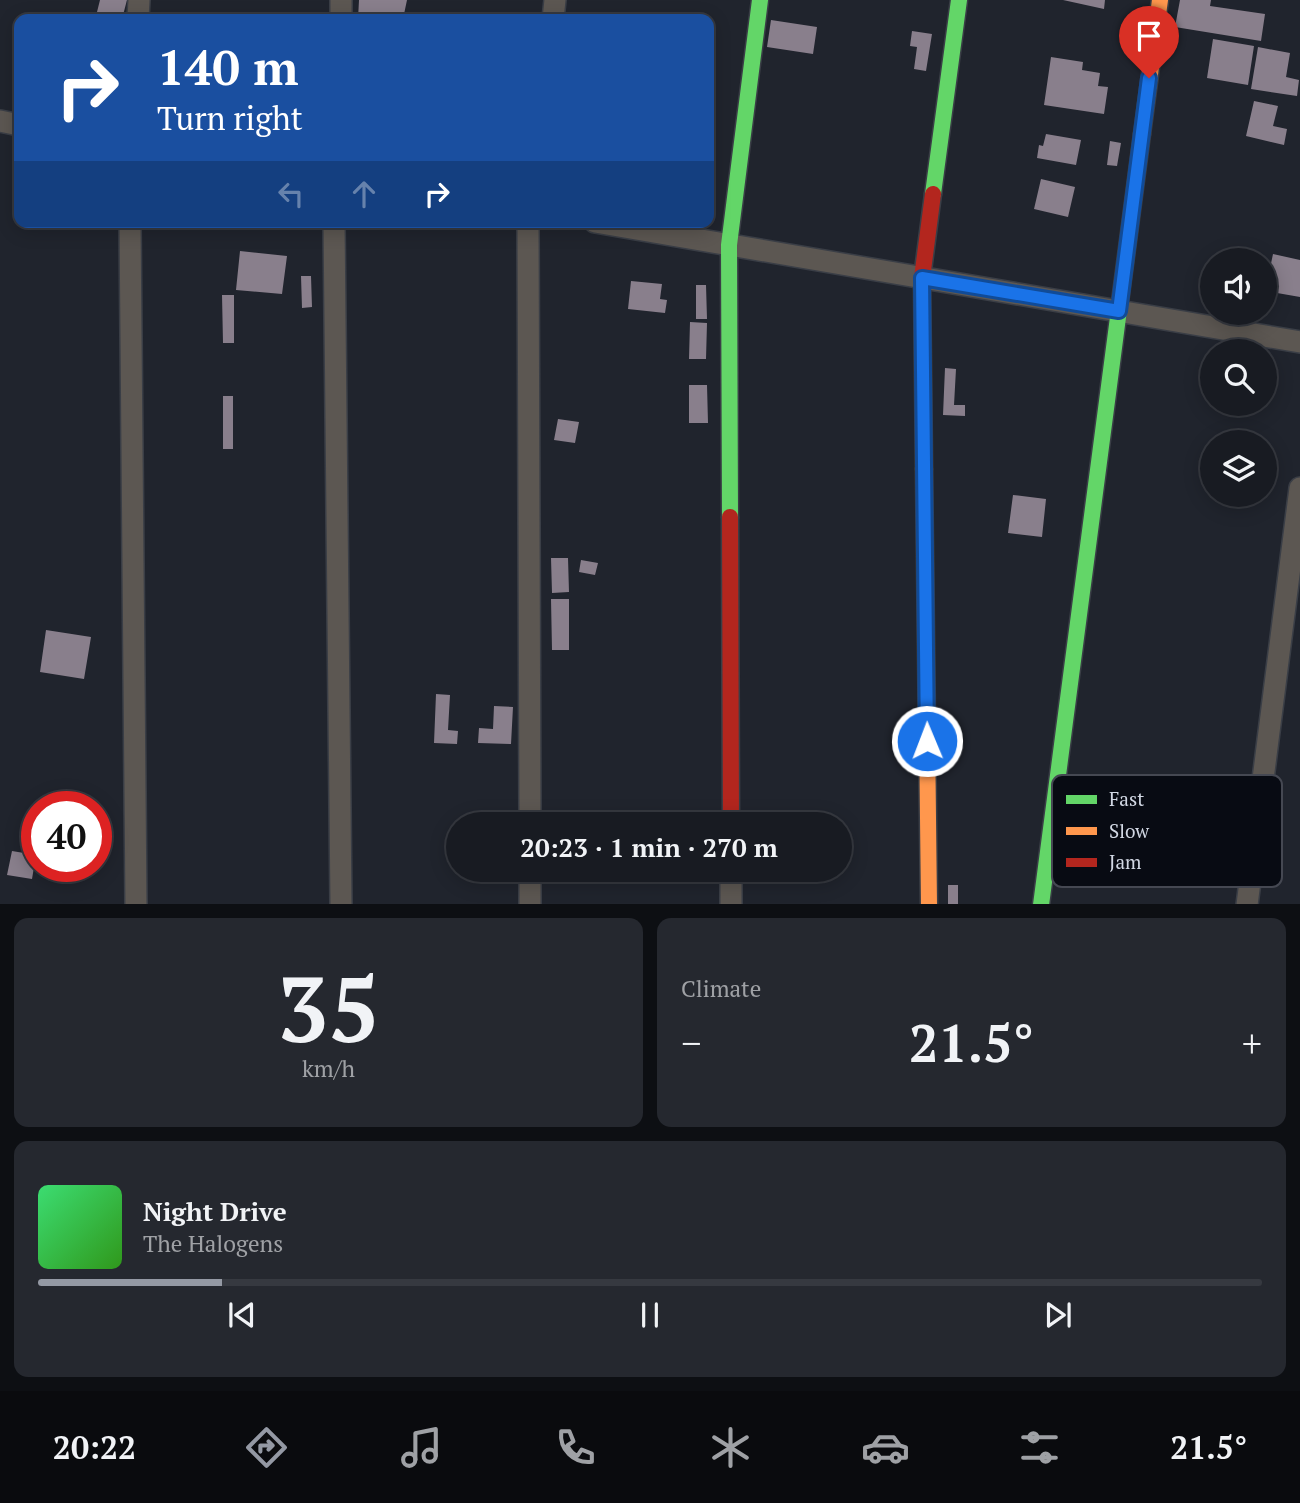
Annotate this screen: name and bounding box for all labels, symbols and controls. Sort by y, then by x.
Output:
pin [1119,6,1179,78]
icon: arrive [1130,17,1168,55]
text: 140 m [157,34,299,99]
icon: right [42,42,133,133]
text: Turn right [157,97,303,139]
icon: left [272,175,310,213]
icon: ahead [345,175,383,213]
icon: right [418,175,456,213]
map controls [1200,248,1277,507]
button: sound [1200,248,1277,325]
button: search [1200,339,1277,416]
button: layers [1200,430,1277,507]
position arrow [890,704,964,778]
legend [1052,775,1282,887]
text: Fast [1109,786,1144,811]
speed limit sign: 40 [21,791,112,882]
text: Slow [1109,818,1150,843]
text: 20:23 · 1 min · 270 m [520,830,778,864]
text: Jam [1109,849,1142,874]
text: 35 [277,947,380,1068]
text: Climate [681,973,761,1004]
text: 21.5° [909,1008,1034,1077]
text: − [681,1018,701,1068]
text: + [1242,1018,1262,1068]
text: km/h [302,1053,355,1084]
text: Night Drive [143,1194,287,1228]
text: The Halogens [143,1228,283,1259]
icon: previous [223,1296,261,1334]
icon: pause [631,1296,669,1334]
icon: next [1039,1296,1077,1334]
icon: directions [242,1423,291,1472]
icon: music [397,1423,446,1472]
icon: phone [551,1423,600,1472]
icon: climate [706,1423,755,1472]
icon: car [861,1423,910,1472]
icon: filters [1015,1423,1064,1472]
text: 20:22 [53,1426,136,1468]
text: 21.5° [1170,1426,1247,1468]

